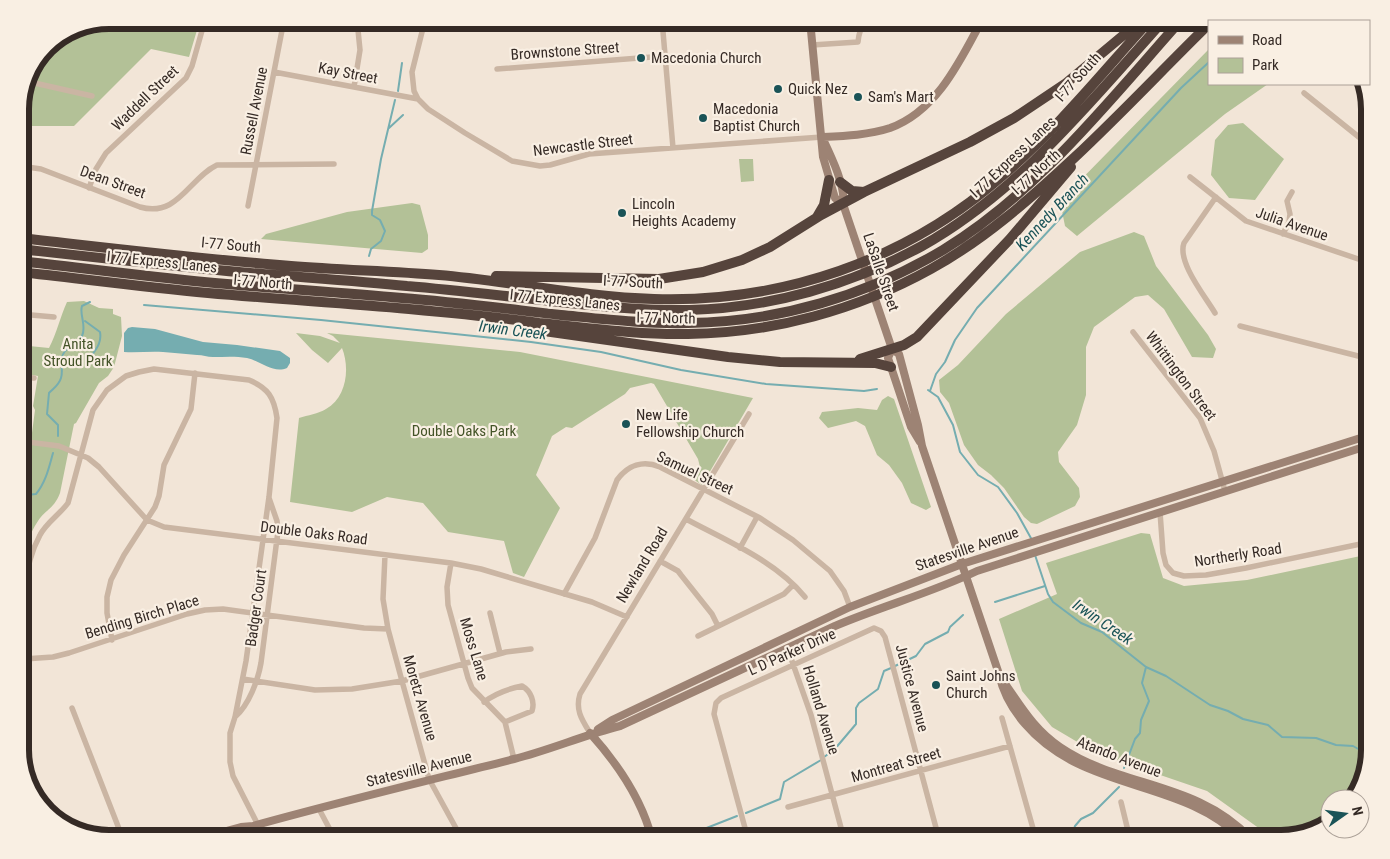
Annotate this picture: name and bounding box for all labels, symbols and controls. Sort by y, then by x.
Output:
legend [1208,20,1370,85]
text: Road [1252,31,1282,49]
street label: Brownstone Street [510,38,620,64]
place label: Macedonia Church [651,49,761,67]
street label: I-77 South [1051,49,1105,105]
marker: Macedonia Church [635,52,647,64]
text: Park [1252,56,1279,74]
street label: Kay Street [317,58,379,88]
street label: Waddell Street [108,62,182,134]
street label: Russell Avenue [237,65,271,157]
place label: Quick Nez [788,80,848,98]
marker: Quick Nez [772,83,784,95]
place label: Sam's Mart [868,88,934,106]
marker: Sam's Mart [852,91,864,103]
place label: Macedonia Baptist Church [713,100,800,135]
marker: Macedonia Baptist Church [697,112,709,124]
street label: I 77 Express Lanes [966,112,1060,201]
street label: Newcastle Street [532,130,634,160]
street label: I-77 North [1008,146,1064,198]
street label: Dean Street [78,162,148,202]
water label: Kennedy Branch [1012,170,1092,254]
place label: Lincoln Heights Academy [632,195,736,230]
street label: Julia Avenue [1254,203,1330,245]
marker: Lincoln Heights Academy [616,207,628,219]
street label: LaSalle Street [859,230,903,314]
street label: I-77 South [200,233,262,257]
street label: I 77 Express Lanes [106,247,218,277]
street label: I-77 North [233,270,293,294]
street label: I-77 South [603,271,663,293]
street label: I 77 Express Lanes [509,285,621,315]
street label: I-77 North [636,308,696,328]
water label: Irwin Creek [478,316,549,344]
street label: Whittington Street [1142,328,1220,424]
park label: Anita Stroud Park [43,335,113,370]
place label: New Life Fellowship Church [636,406,744,441]
marker: New Life Fellowship Church [620,418,632,430]
park label: Double Oaks Park [412,422,517,440]
street label: Samuel Street [654,447,736,499]
street label: Double Oaks Road [259,517,369,549]
street label: Statesville Avenue [913,523,1021,575]
street label: Newland Road [612,524,672,606]
street label: Northerly Road [1193,539,1283,571]
street label: Badger Court [242,568,270,648]
street label: Bending Birch Place [83,591,201,643]
water label: Irwin Creek [1069,595,1138,650]
street label: Moss Lane [456,615,492,683]
street label: L D Parker Drive [745,625,839,679]
street label: Justice Avenue [892,642,932,734]
street label: Moretz Avenue [399,653,441,743]
street label: Holland Avenue [799,663,843,757]
place label: Saint Johns Church [946,667,1016,702]
marker: Saint Johns Church [930,679,942,691]
street label: Atando Avenue [1074,733,1164,781]
street label: Montreat Street [849,744,943,786]
street label: Statesville Avenue [364,747,474,791]
north arrow [1320,789,1370,839]
text: N [1349,805,1366,817]

